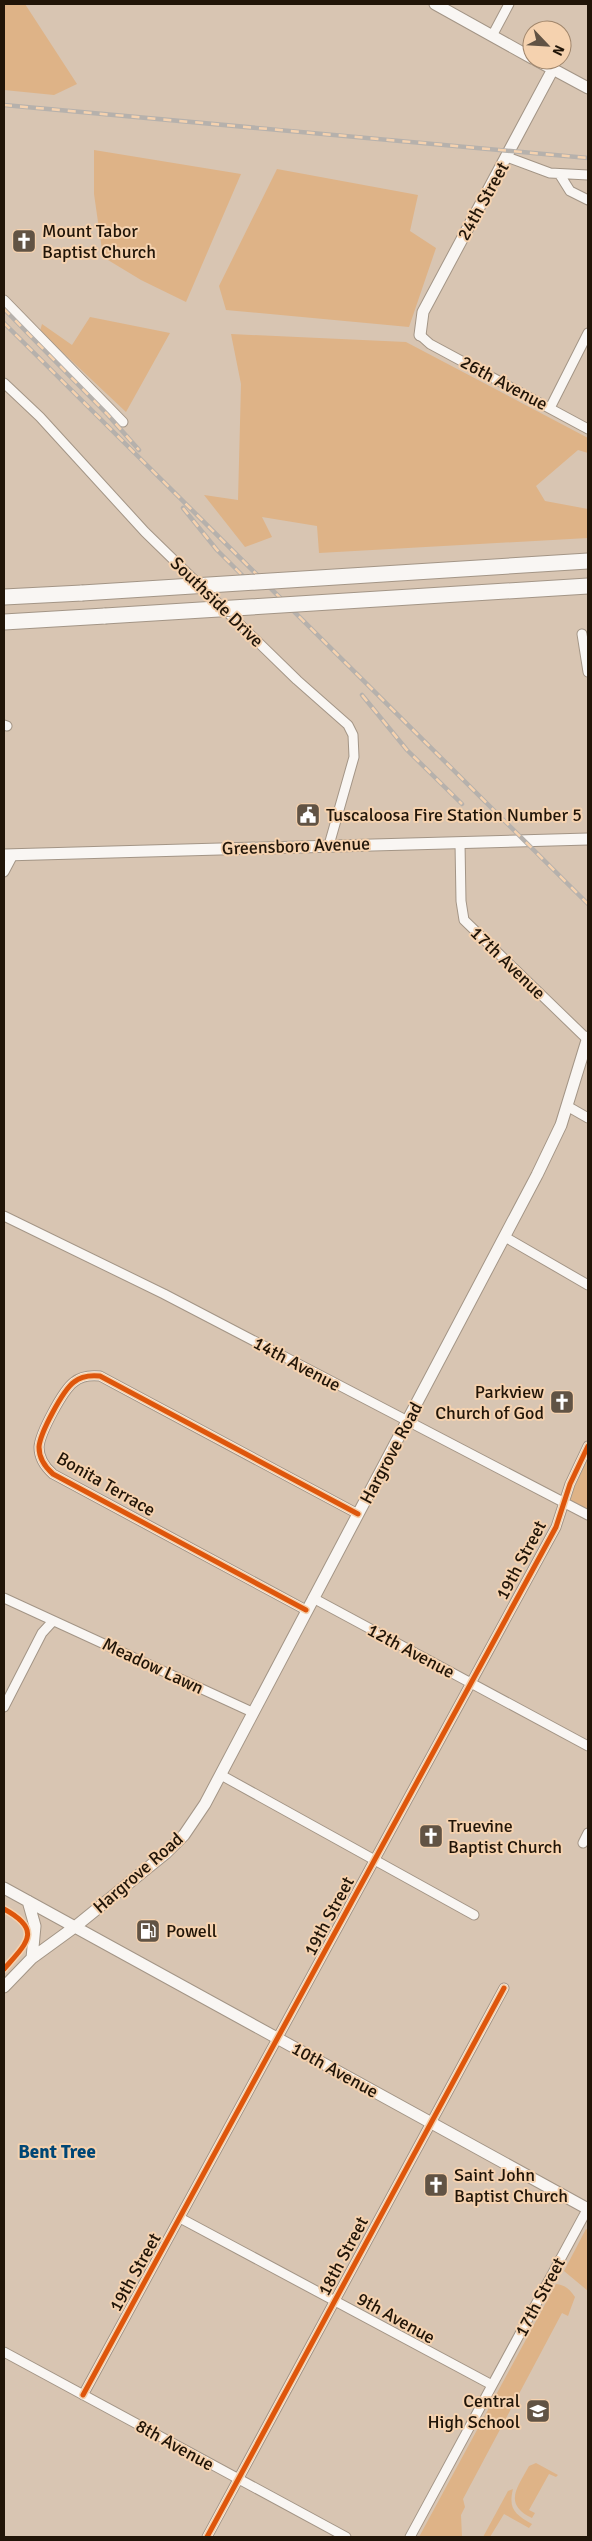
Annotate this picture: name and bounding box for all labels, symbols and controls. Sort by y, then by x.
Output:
north arrow [522,20,572,70]
text: N [549,42,568,58]
street label: 24th Street [452,158,514,244]
place label: Mount Tabor Baptist Church [42,220,156,263]
church icon: Mount Tabor Baptist Church [11,228,37,254]
street label: 26th Avenue [457,351,551,415]
street label: Southside Drive [166,552,268,652]
public building icon: Tuscaloosa Fire Station Number 5 [295,802,321,828]
place label: Tuscaloosa Fire Station Number 5 [326,804,582,826]
street label: Greensboro Avenue [221,832,371,860]
street label: 17th Avenue [466,922,550,1004]
street label: 14th Avenue [250,1332,344,1396]
place label: Parkview Church of God [435,1381,544,1424]
church icon: Parkview Church of God [549,1389,575,1415]
street label: Hargrove Road [355,1398,427,1508]
street label: Bonita Terrace [53,1447,159,1521]
street label: 19th Street [491,1517,551,1603]
street label: 12th Avenue [364,1619,458,1683]
street label: Meadow Lawn [99,1633,207,1699]
place label: Truevine Baptist Church [448,1815,562,1858]
church icon: Truevine Baptist Church [418,1823,444,1849]
street label: Hargrove Road [88,1828,188,1918]
street label: 19th Street [299,1873,359,1959]
fuel station icon: Powell [135,1918,161,1944]
place label: Powell [166,1920,217,1942]
street label: 10th Avenue [288,2037,382,2103]
district label: Bent Tree [18,2140,96,2164]
place label: Saint John Baptist Church [454,2164,568,2207]
church icon: Saint John Baptist Church [423,2172,449,2198]
street label: 18th Street [313,2213,373,2299]
street label: 19th Street [104,2229,166,2315]
street label: 17th Street [510,2254,570,2340]
street label: 9th Avenue [353,2288,439,2348]
place label: Central High School [427,2390,520,2433]
school or university icon: Central High School [525,2398,551,2424]
street label: 8th Avenue [132,2415,218,2475]

